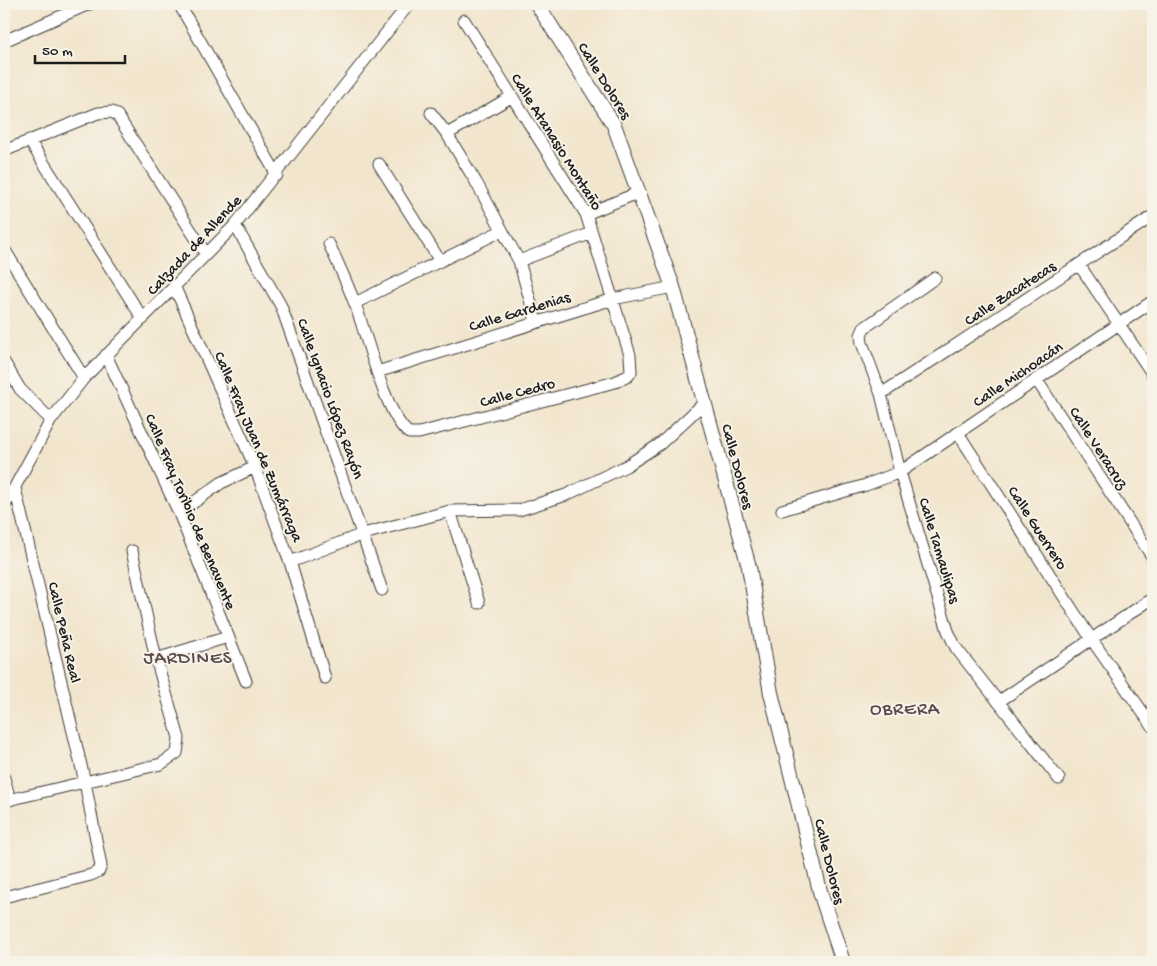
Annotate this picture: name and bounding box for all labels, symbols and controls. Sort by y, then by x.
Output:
scale bar [35,32,125,64]
street label: Calle Dolores [572,40,635,125]
text: 50 m [42,43,73,61]
street label: Calle Atanasio Montaño [505,71,605,215]
street label: Calzada de Allende [144,192,247,301]
street label: Calle Zacatecas [962,258,1061,332]
street label: Calle Gardenias [467,289,574,338]
street label: Calle Ignacio López Rayón [291,316,367,482]
street label: Calle Michoacán [970,339,1068,413]
street label: Calle Fray Juan de Zumárraga [208,349,306,546]
street label: Calle Cedro [478,375,558,414]
street label: Calle Veracruz [1063,404,1131,494]
street label: Calle Fray Toribio de Benavente [139,412,239,614]
street label: Calle Dolores [715,422,756,512]
street label: Calle Guerrero [1002,483,1070,574]
street label: Calle Tamaulipas [913,496,963,607]
street label: Calle Peña Real [42,580,83,685]
district label: JARDINES [143,648,233,671]
district label: OBRERA [870,699,941,722]
street label: Calle Dolores [808,817,848,907]

